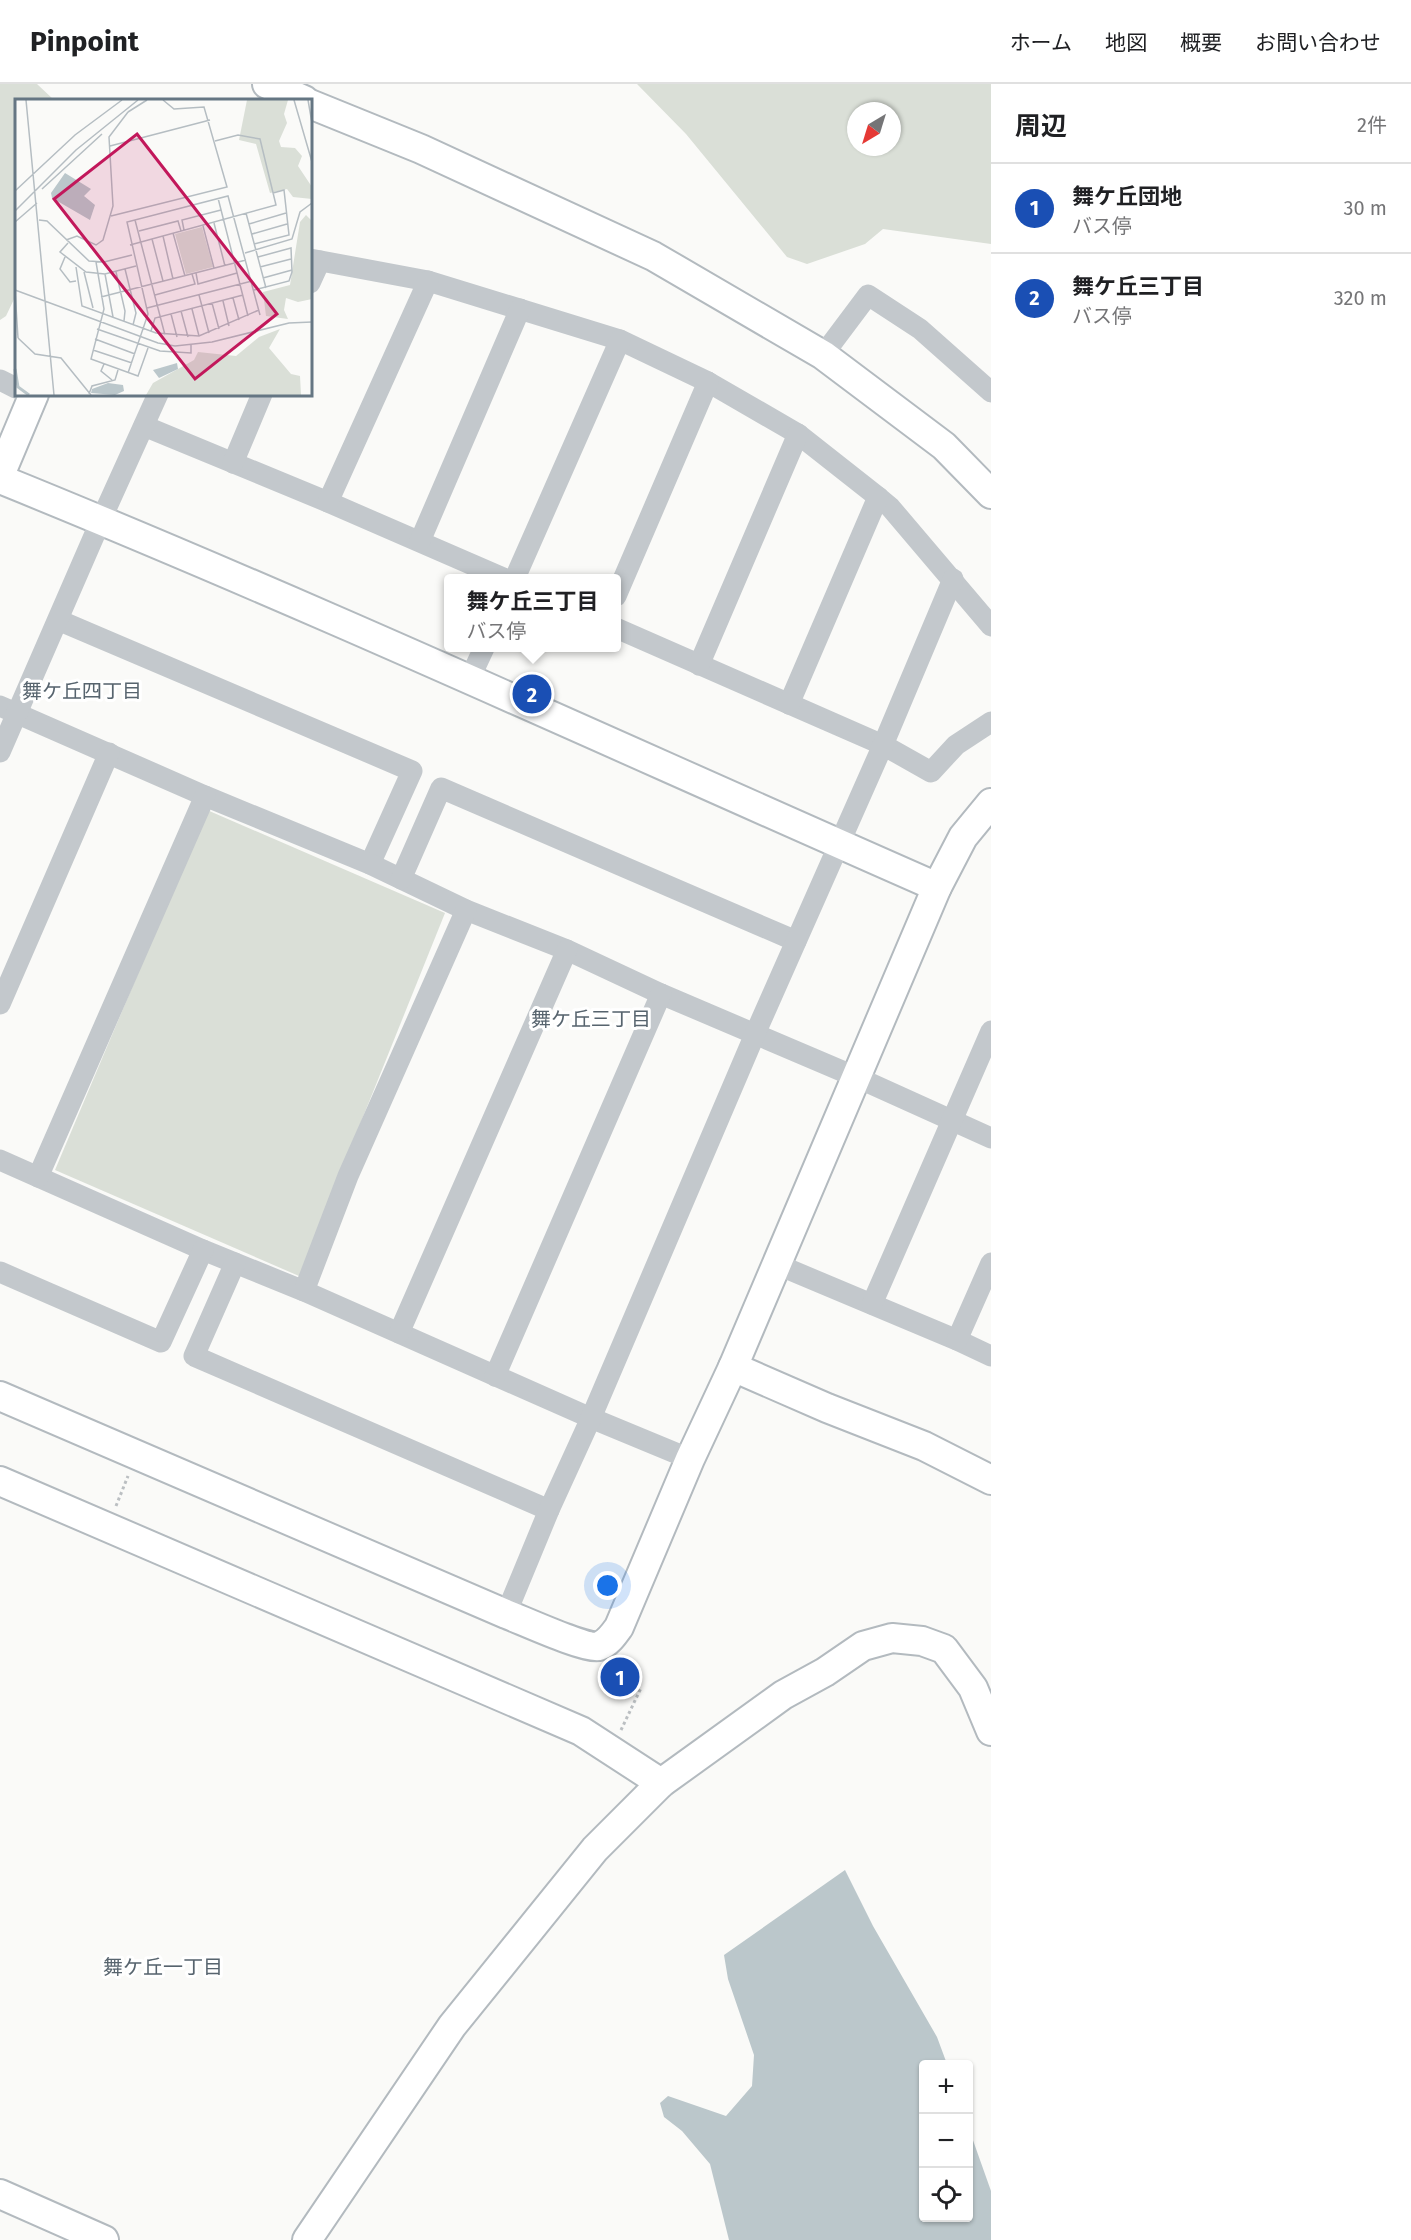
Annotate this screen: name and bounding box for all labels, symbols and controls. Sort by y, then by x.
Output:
text: Pinpoint [30,25,139,58]
text: ホーム [1010,30,1072,56]
text: 地図 [1105,30,1147,56]
text: 概要 [1180,30,1222,56]
text: お問い合わせ [1255,30,1381,56]
inset map [15,99,312,396]
north arrow [847,102,901,156]
text: 周辺 [1015,111,1067,142]
text: 2件 [1357,113,1387,137]
text: 舞ケ丘団地 [1072,183,1182,210]
text: 1 [1030,196,1039,220]
text: 30 m [1343,196,1387,220]
text: バス停 [1072,214,1132,238]
text: 舞ケ丘三丁目 [1072,273,1204,300]
text: 2 [1029,286,1040,310]
text: 320 m [1334,286,1387,310]
text: バス停 [1072,304,1132,328]
popup [444,574,621,652]
text: 舞ケ丘三丁目 [466,588,599,615]
text: バス停 [466,619,526,643]
pin: 2 [512,672,552,716]
district label: 舞ケ丘四丁目 [22,679,142,703]
district label: 舞ケ丘三丁目 [531,1007,651,1031]
your location [593,1571,622,1600]
pin: 1 [600,1654,640,1700]
district label: 舞ケ丘一丁目 [103,1955,223,1979]
map controls [919,2060,973,2222]
button: + [919,2060,973,2114]
button: − [919,2114,973,2168]
button: locate [919,2168,973,2222]

